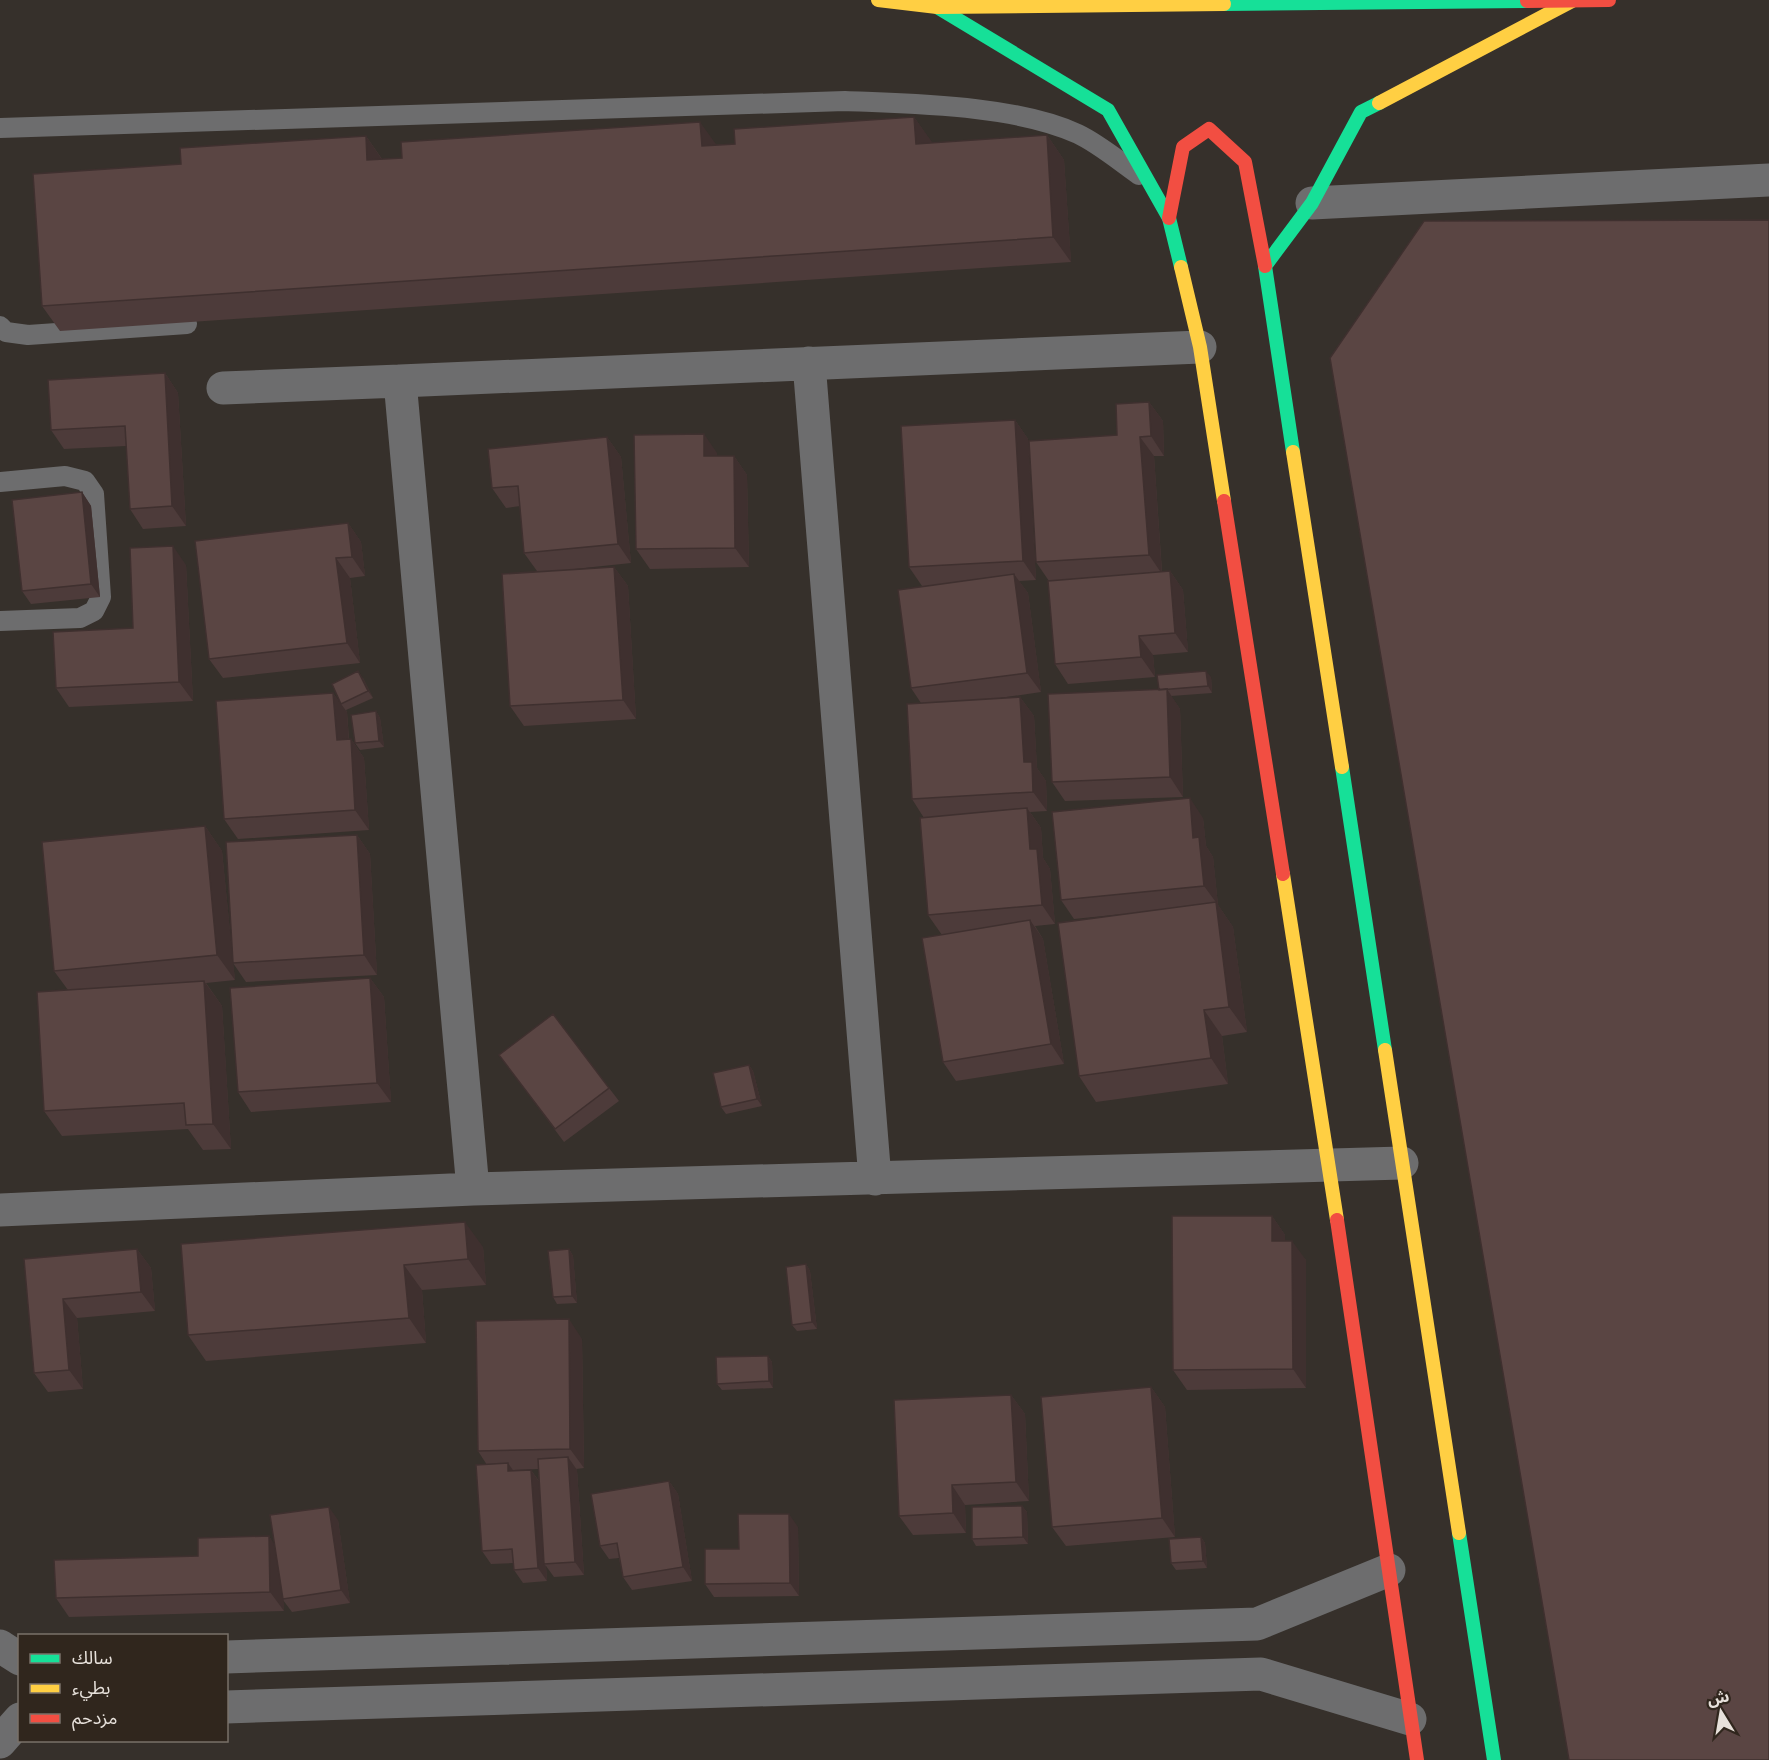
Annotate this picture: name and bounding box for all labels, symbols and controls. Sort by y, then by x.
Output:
legend [18,1634,228,1742]
text: سالك [72,1645,113,1669]
text: بطيء [72,1675,110,1701]
north arrow [1691,1682,1751,1742]
text: ش [1705,1684,1731,1710]
text: مزدحم [72,1705,117,1731]

